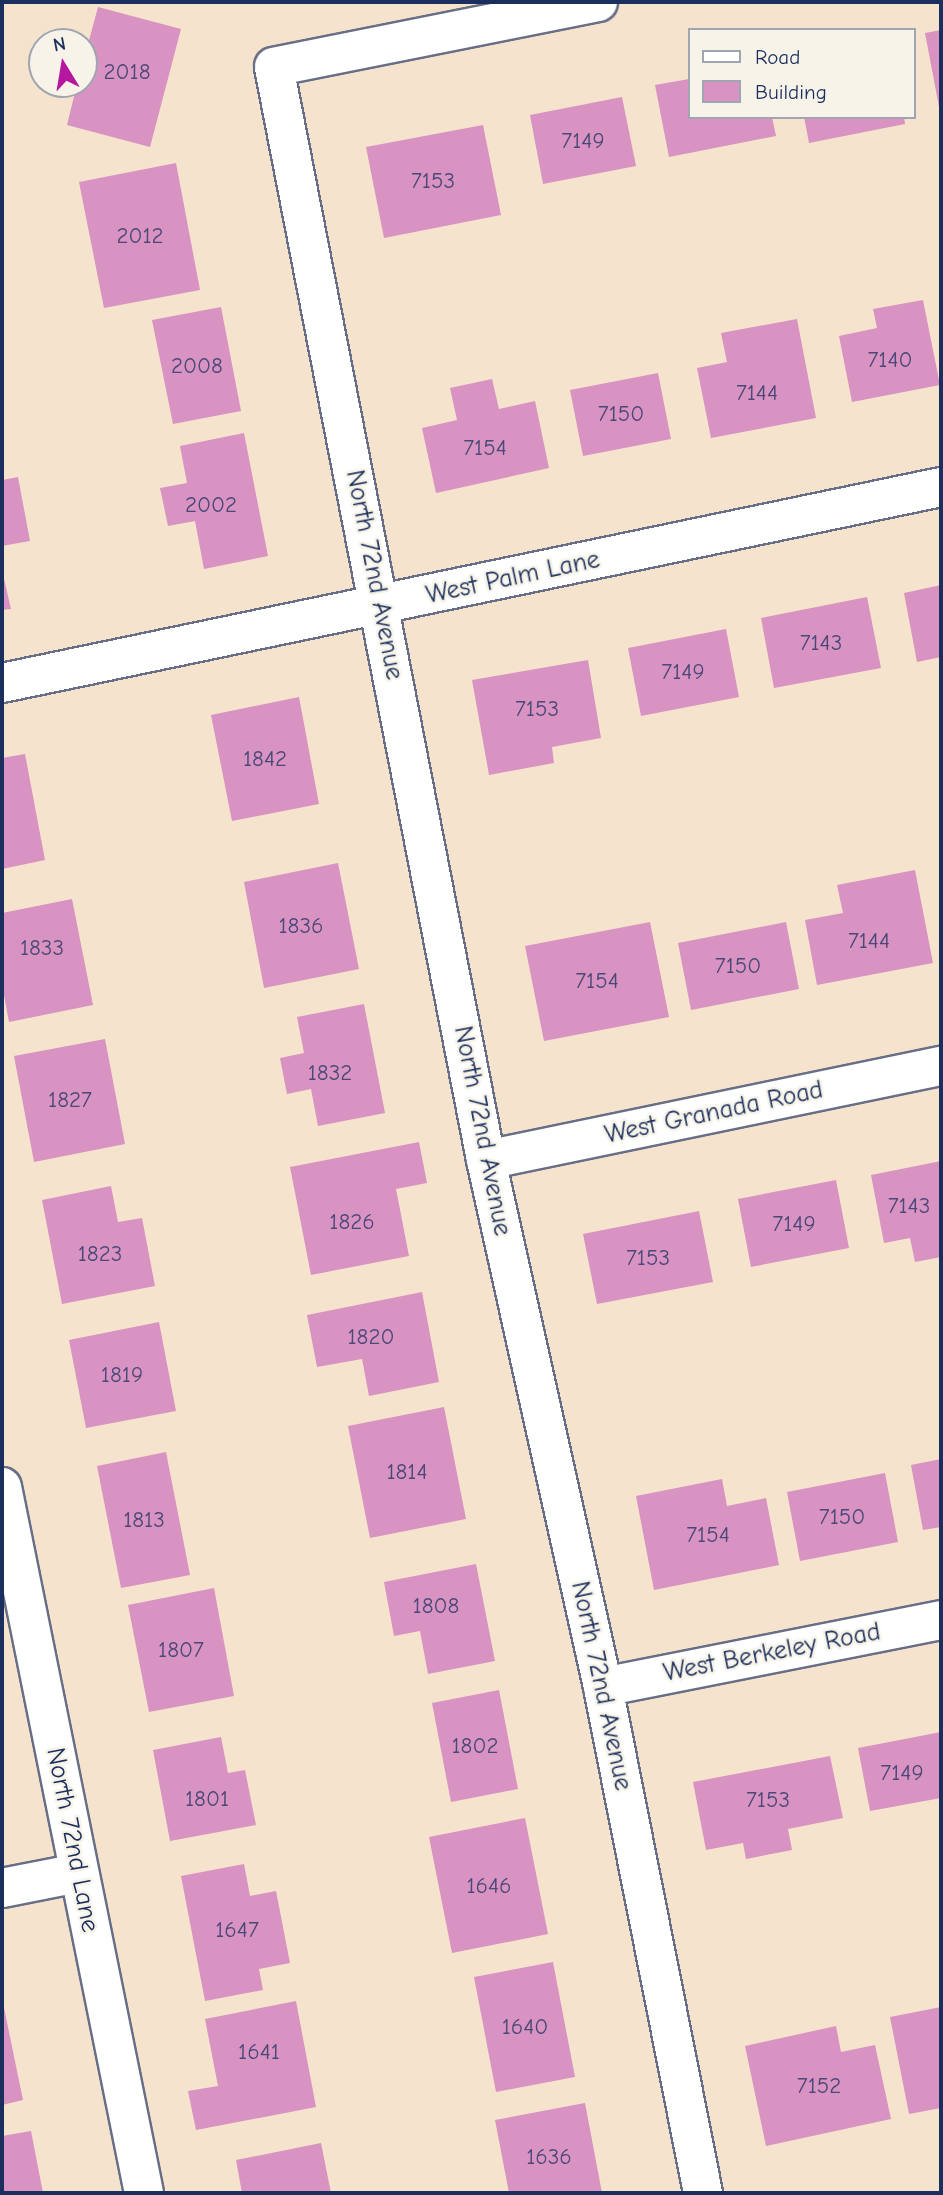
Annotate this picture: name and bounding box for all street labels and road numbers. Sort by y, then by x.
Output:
street label: North 72nd Avenue [338,467,410,683]
street label: West Palm Lane [423,544,603,612]
street label: North 72nd Avenue [446,1023,518,1239]
street label: West Granada Road [602,1075,826,1151]
street label: North 72nd Avenue [564,1579,638,1793]
street label: West Berkeley Road [661,1617,883,1689]
street label: North 72nd Lane [39,1745,105,1935]

